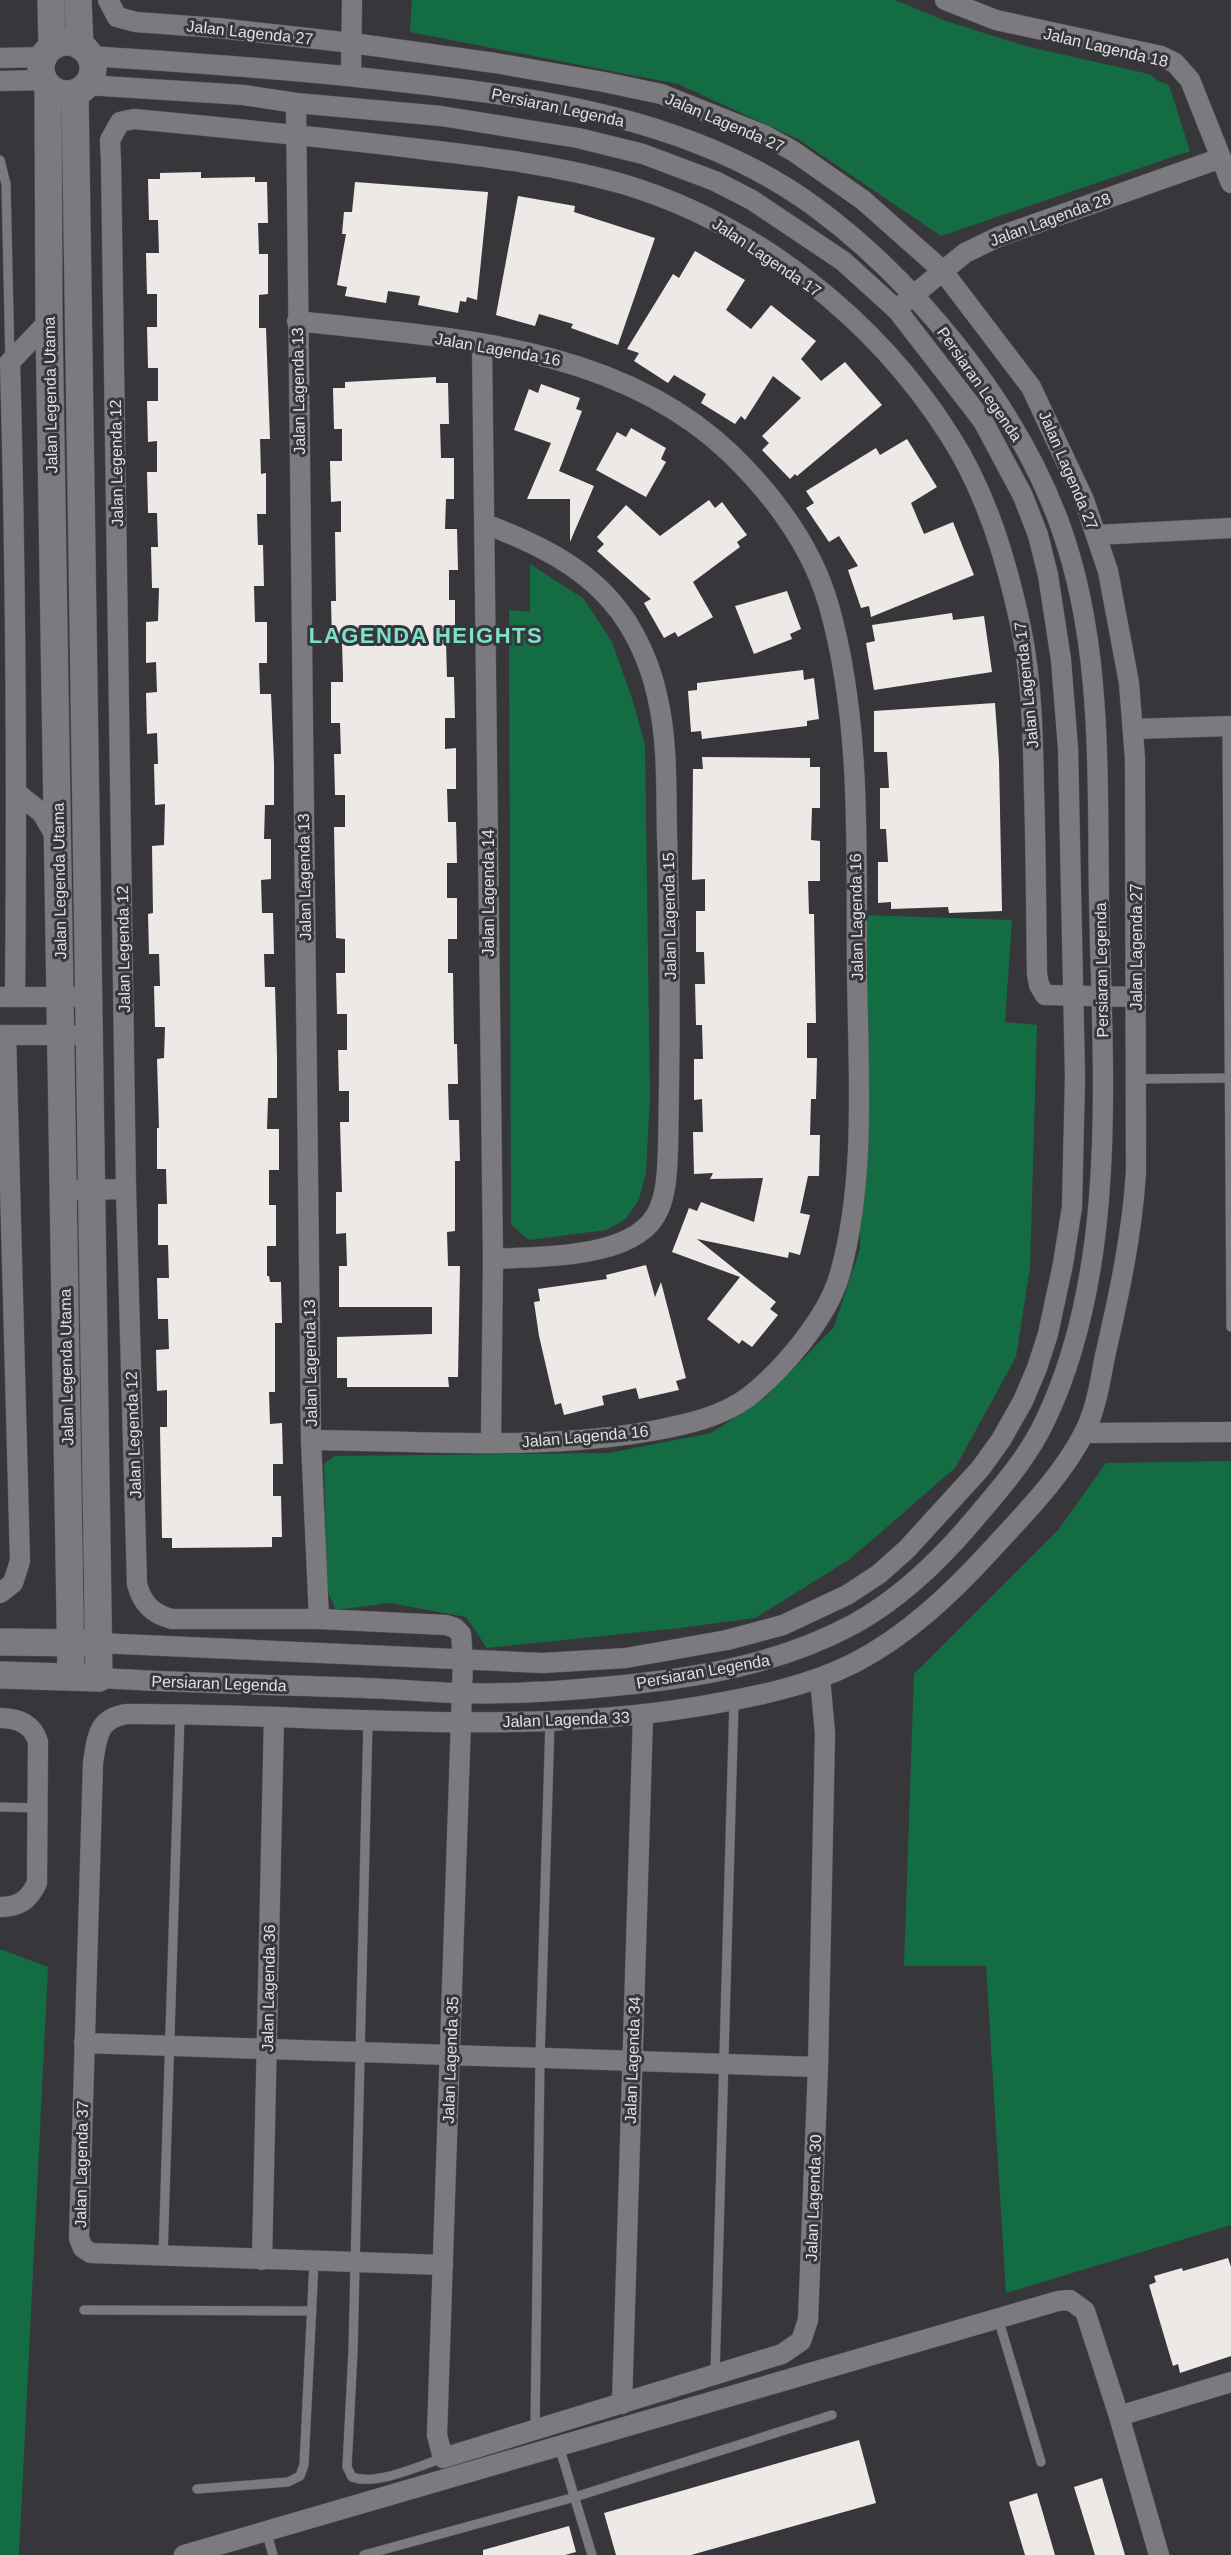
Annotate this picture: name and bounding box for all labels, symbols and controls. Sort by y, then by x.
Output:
street label: Jalan Lagenda 27 [186,17,314,48]
street label: Jalan Lagenda 18 [1042,25,1170,70]
street label: Persiaran Legenda [490,85,626,130]
street label: Jalan Lagenda 27 [663,90,787,155]
street label: Jalan Lagenda 28 [987,190,1113,249]
street label: Jalan Lagenda 17 [709,215,824,300]
street label: Jalan Legenda Utama [41,316,60,473]
street label: Persiaran Legenda [934,324,1025,445]
street label: Jalan Lagenda 13 [289,327,308,455]
street label: Jalan Lagenda 16 [434,330,562,369]
street label: Jalan Legenda 12 [107,399,126,527]
street label: Jalan Lagenda 27 [1036,408,1101,532]
street label: Jalan Lagenda 17 [1011,621,1042,749]
district label: LAGENDA HEIGHTS [309,623,543,648]
street label: Jalan Legenda Utama [50,802,69,959]
street label: Jalan Lagenda 13 [295,813,314,941]
street label: Jalan Lagenda 14 [480,829,497,957]
street label: Jalan Lagenda 15 [660,852,679,980]
street label: Jalan Lagenda 16 [847,853,866,981]
street label: Jalan Lagenda 27 [1128,883,1145,1011]
street label: Jalan Legenda 12 [114,885,133,1013]
street label: Persiaran Legenda [1092,902,1111,1038]
street label: Jalan Legenda Utama [57,1288,76,1445]
street label: Jalan Lagenda 13 [301,1299,320,1427]
street label: Jalan Legenda 12 [123,1371,144,1499]
street label: Jalan Lagenda 16 [521,1422,649,1451]
street label: Persiaran Legenda [635,1651,771,1692]
street label: Persiaran Legenda [151,1673,287,1694]
street label: Jalan Lagenda 33 [502,1709,630,1730]
street label: Jalan Lagenda 36 [259,1924,278,2052]
street label: Jalan Lagenda 35 [440,1996,461,2124]
street label: Jalan Lagenda 34 [622,1996,643,2124]
street label: Jalan Lagenda 37 [72,2100,91,2228]
street label: Jalan Lagenda 30 [803,2134,824,2262]

